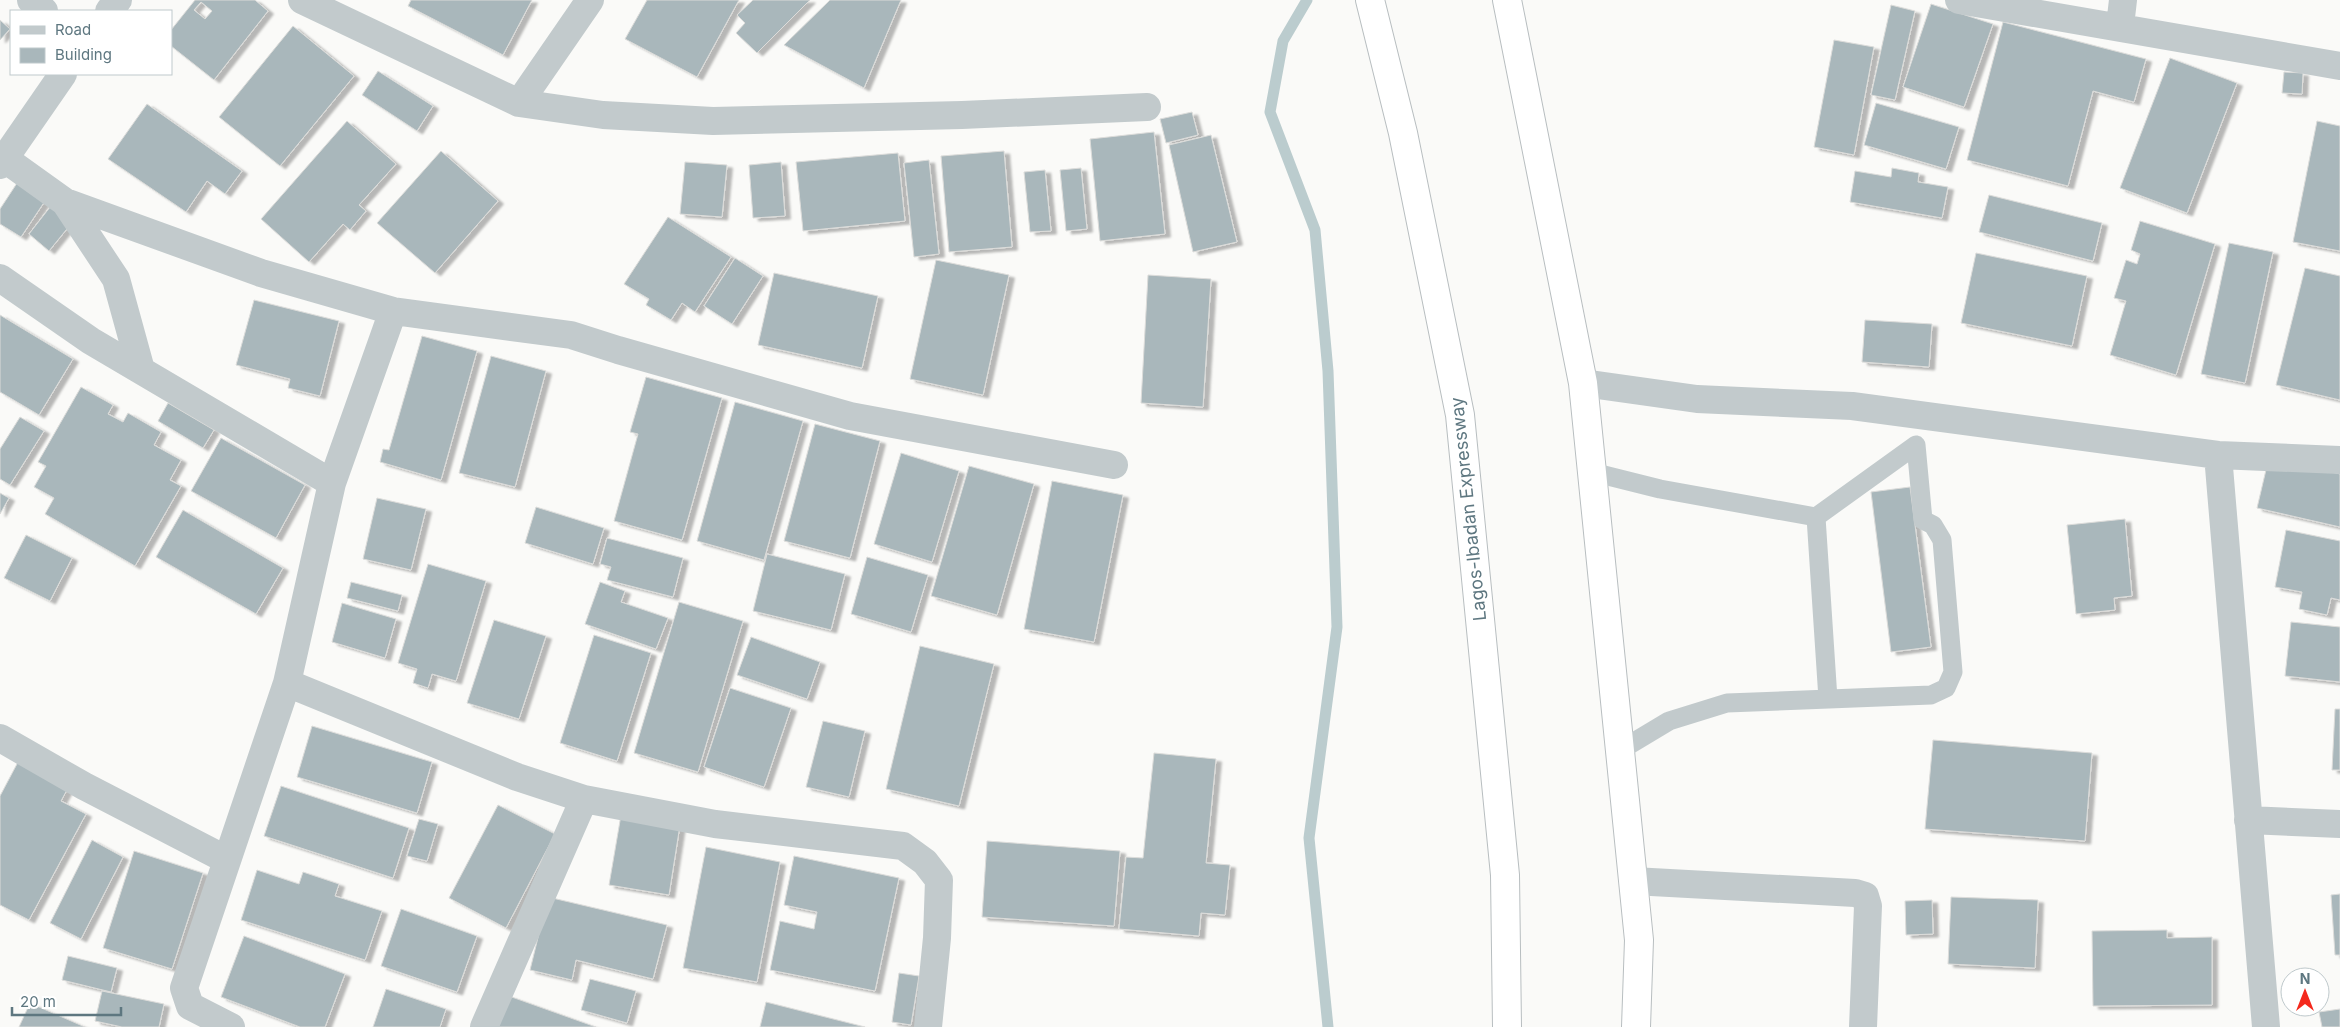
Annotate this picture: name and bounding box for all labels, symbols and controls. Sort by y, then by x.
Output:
legend [10,10,172,75]
text: Road [55,20,91,39]
text: Building [55,45,112,64]
street label: Lagos-Ibadan Expressway [1446,396,1490,622]
north arrow [2280,967,2330,1017]
text: N [2300,970,2310,987]
scale bar [12,984,121,1016]
text: 20 m [20,992,56,1011]

